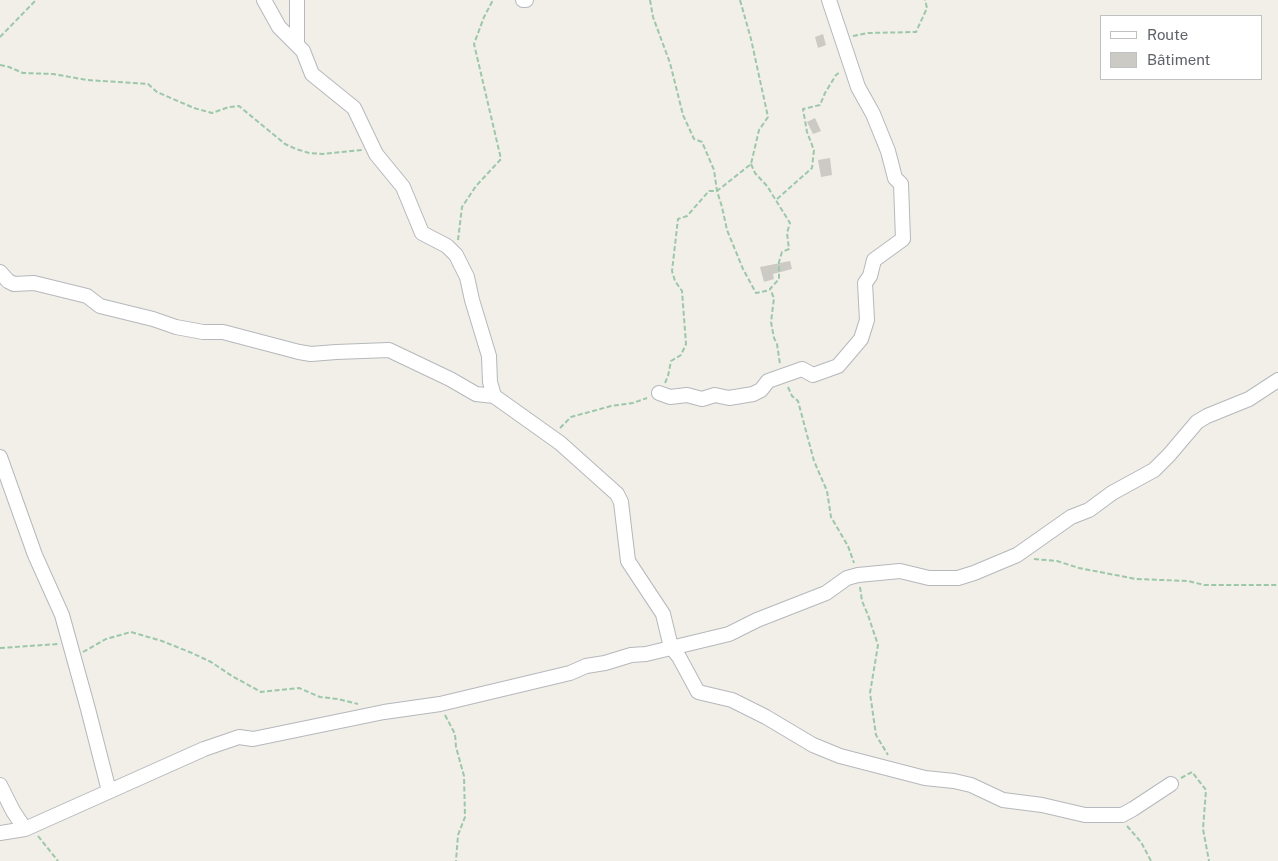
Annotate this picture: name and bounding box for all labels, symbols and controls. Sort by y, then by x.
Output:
legend [1100,15,1263,80]
text: Route [1147,26,1188,43]
text: Bâtiment [1147,51,1210,68]

